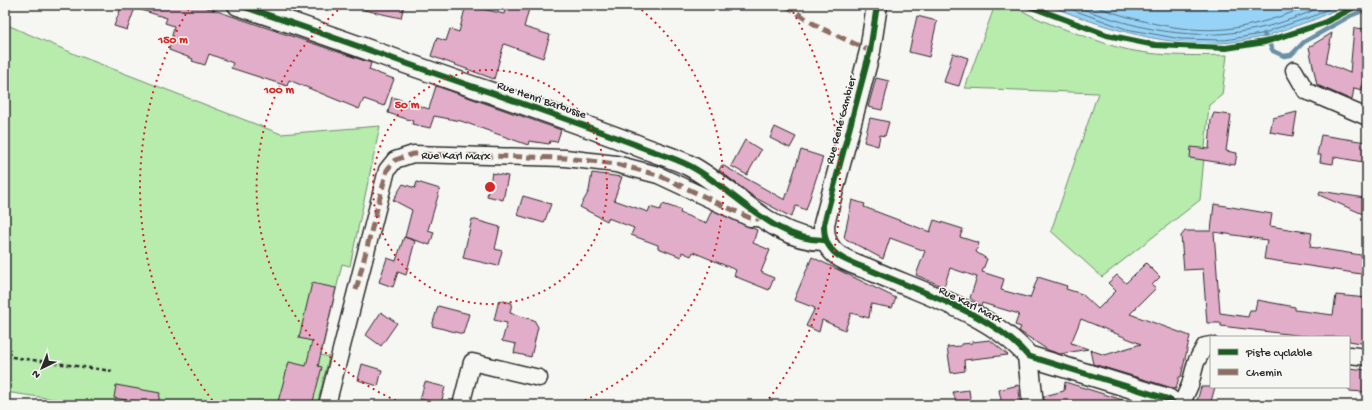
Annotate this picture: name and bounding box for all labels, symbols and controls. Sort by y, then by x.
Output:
text: 150 m [157,34,188,48]
street label: Rue René Gambier [823,73,861,166]
street label: Rue Henri Barbusse [495,79,589,123]
text: 100 m [263,84,294,98]
text: 50 m [395,99,420,113]
street label: Rue Karl Marx [421,149,492,165]
centre of rings [483,180,497,194]
street label: Rue Karl Marx [936,284,1005,328]
legend [1210,336,1350,388]
text: Piste cyclable [1245,347,1313,361]
north arrow [22,348,62,388]
text: N [30,367,43,381]
text: Chemin [1246,367,1282,381]

